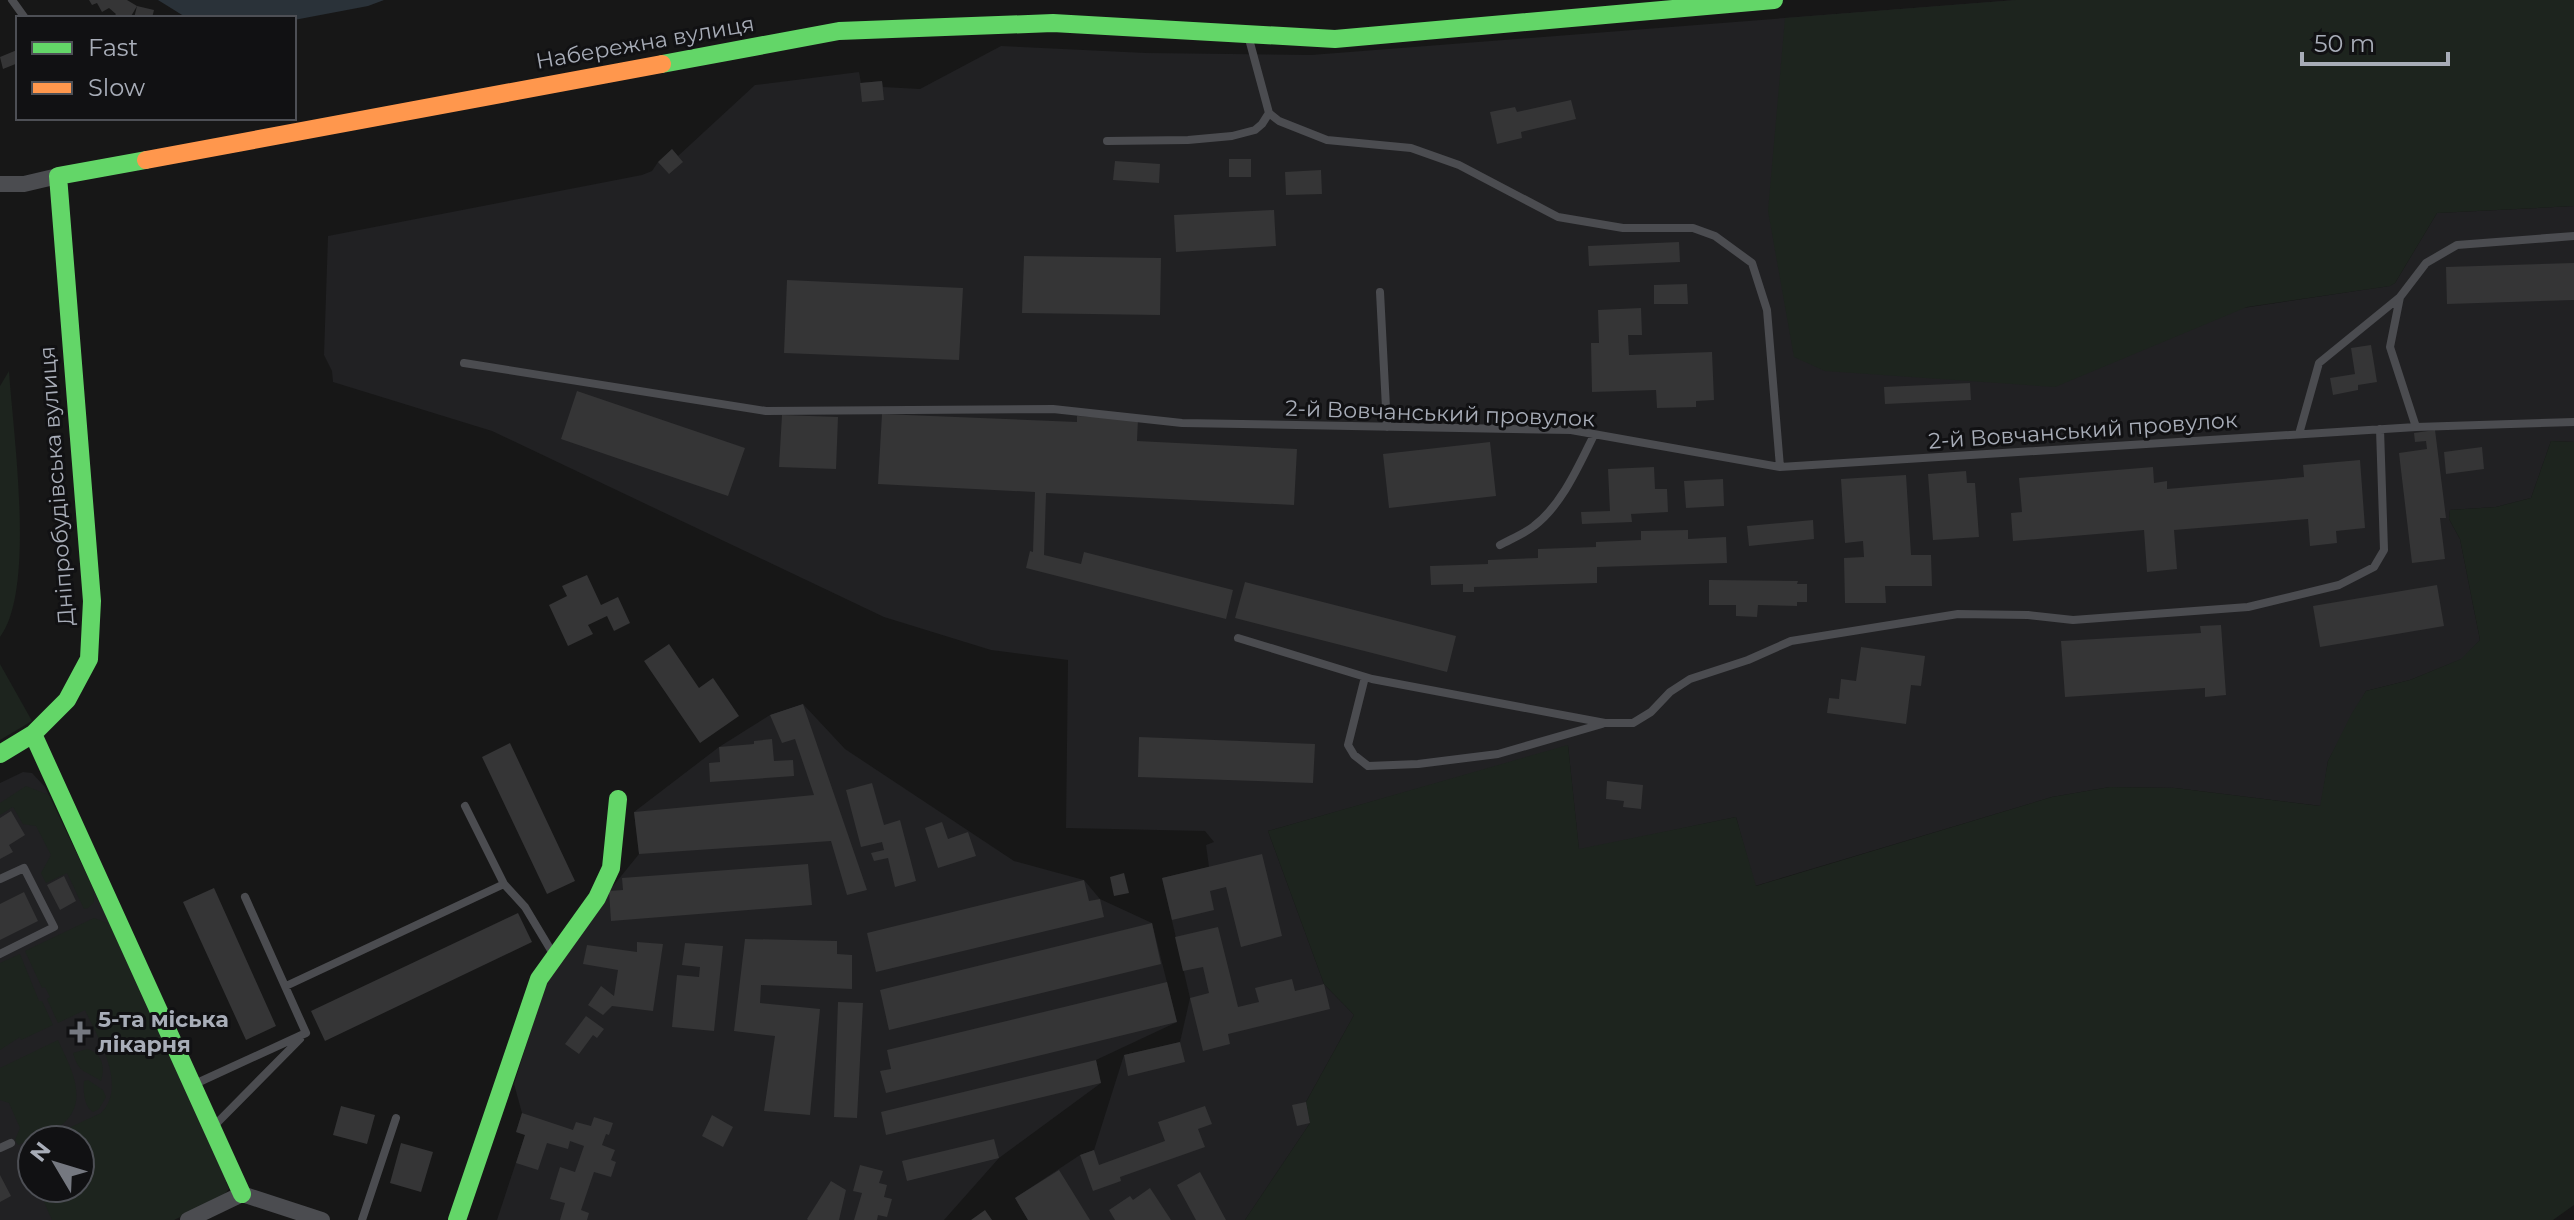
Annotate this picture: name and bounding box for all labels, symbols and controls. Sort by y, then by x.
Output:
street label: Набережна вулиця [534,10,757,75]
legend [16,16,296,120]
scale bar [2302,16,2448,66]
text: 50 m [2314,29,2375,58]
text: Fast [88,33,139,62]
text: Slow [88,73,145,102]
street label: Дніпробудівська вулиця [33,345,80,627]
street label: 2-й Вовчанський провулок [1285,395,1595,432]
street label: 2-й Вовчанський провулок [1928,406,2239,455]
place label: 5-та міська лікарня [98,1006,229,1058]
marker: 5-та міська лікарня [69,1021,91,1043]
north arrow [16,1124,96,1204]
text: N [25,1137,57,1167]

